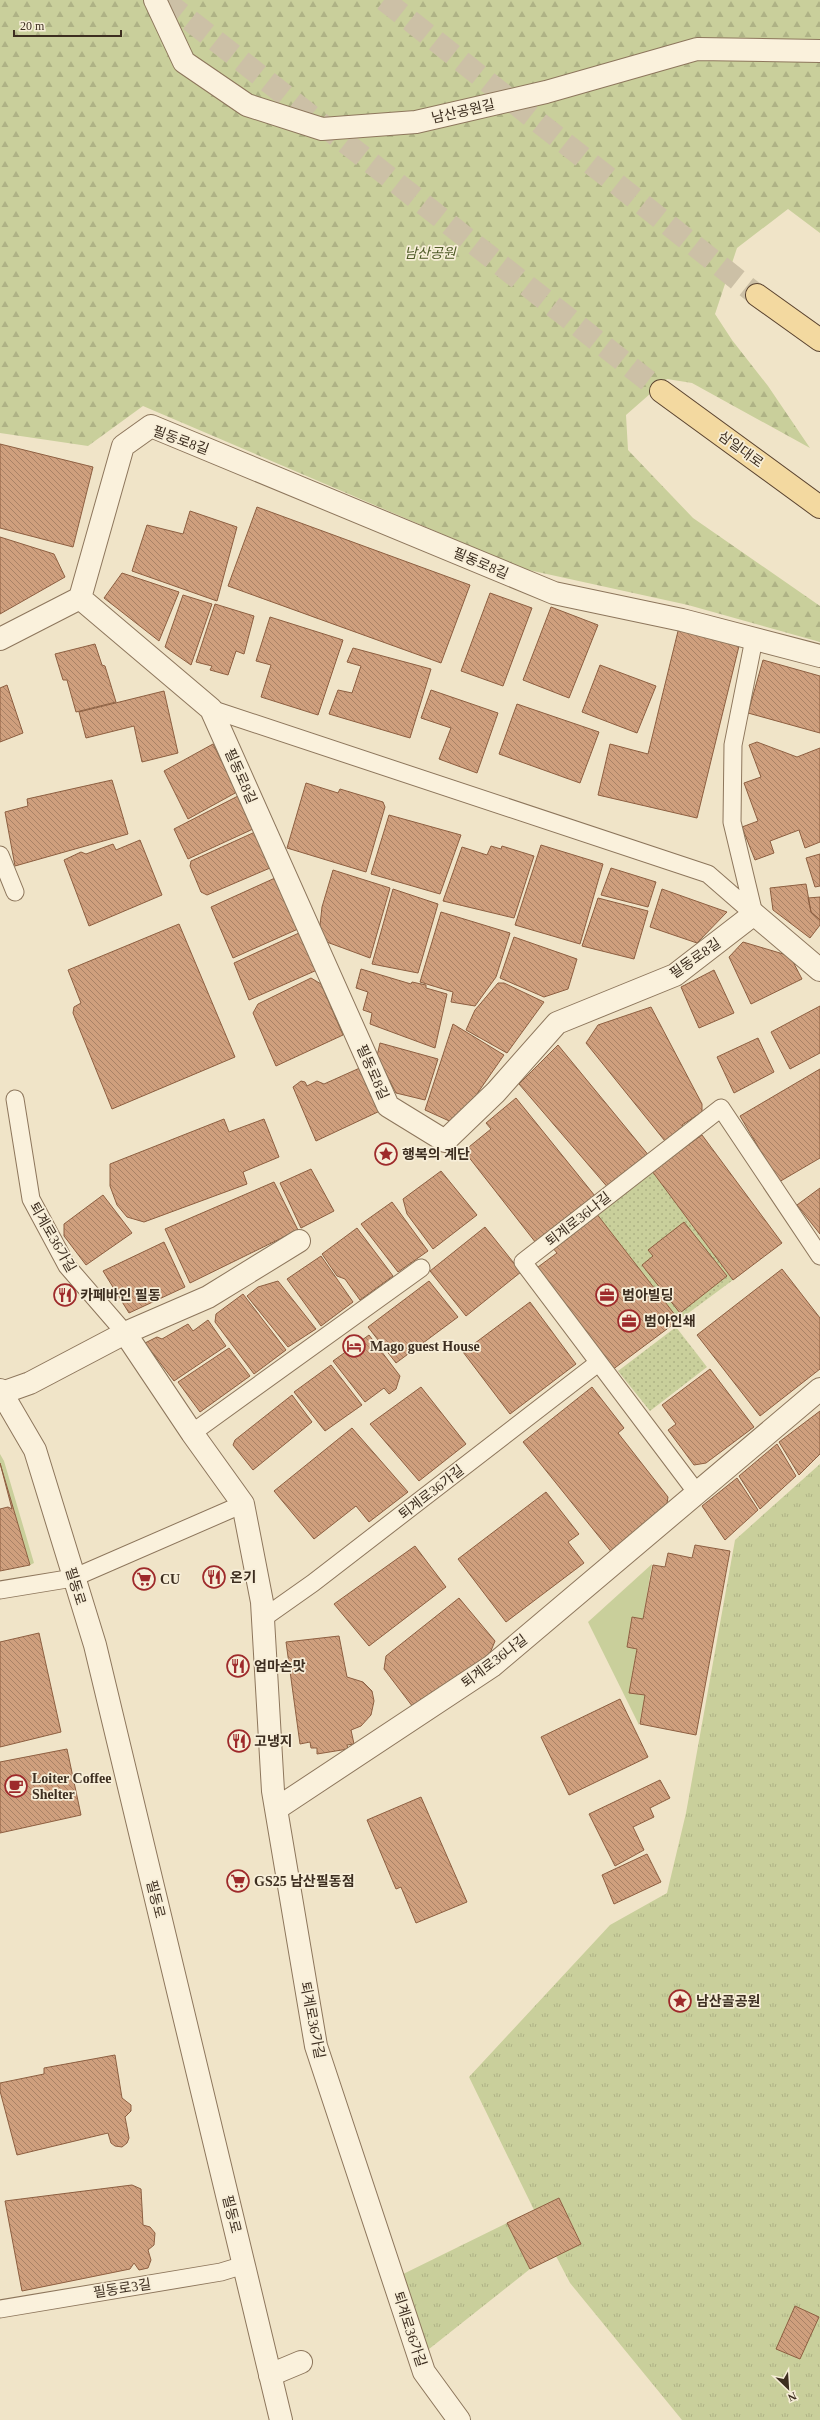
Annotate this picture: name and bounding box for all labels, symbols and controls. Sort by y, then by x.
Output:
scale bar [14,12,121,38]
text: 20 m [20,19,45,33]
street label: 남산공원길 [430,97,496,126]
park label: 남산공원 [404,246,457,261]
street label: 필동로8길 [151,423,211,458]
street label: 삼일대로 [715,428,766,471]
street label: 필동로8길 [451,545,511,582]
street label: 필동로8길 [222,746,259,806]
street label: 필동로8길 [667,935,724,981]
street label: 필동로8길 [354,1042,391,1102]
place icon: 행복의 계단 [373,1141,399,1167]
place label: 행복의 계단 [402,1147,470,1162]
street label: 퇴계로36나길 [543,1189,614,1249]
street label: 퇴계로36가길 [26,1200,79,1275]
restaurant icon: 카페바인 필동 [52,1282,78,1308]
office icon: 범아빌딩 [594,1282,620,1308]
place label: 카페바인 필동 [80,1288,161,1303]
place label: 범아빌딩 [622,1288,674,1303]
office icon: 범아인쇄 [616,1308,642,1334]
place label: 범아인쇄 [644,1314,696,1329]
hotel icon: Mago guest House [341,1333,367,1359]
place label: Mago guest House [370,1339,480,1354]
street label: 퇴계로36가길 [396,1462,467,1522]
restaurant icon: 온기 [201,1564,227,1590]
street label: 필동로 [63,1565,88,1607]
supermarket icon: CU [131,1566,157,1592]
place label: 온기 [230,1570,256,1585]
place label: CU [160,1572,180,1587]
street label: 퇴계로36나길 [458,1632,530,1691]
restaurant icon: 엄마손맛 [225,1653,251,1679]
place label: 엄마손맛 [254,1659,306,1674]
restaurant icon: 고냉지 [226,1728,252,1754]
place label: 고냉지 [254,1734,293,1749]
place label: Loiter Coffee Shelter [32,1771,111,1802]
cafe icon: Loiter Coffee Shelter [3,1773,29,1799]
supermarket icon: GS25 남산필동점 [225,1868,251,1894]
place label: GS25 남산필동점 [254,1874,355,1889]
street label: 필동로 [144,1879,167,1920]
street label: 퇴계로36가길 [298,1980,327,2060]
place icon: 남산골공원 [667,1988,693,2014]
place label: 남산골공원 [696,1994,760,2009]
street label: 필동로 [220,2194,243,2235]
street label: 필동로3길 [92,2277,152,2300]
street label: 퇴계로36가길 [390,2290,429,2369]
north arrow [768,2368,808,2408]
text: N [786,2390,798,2404]

